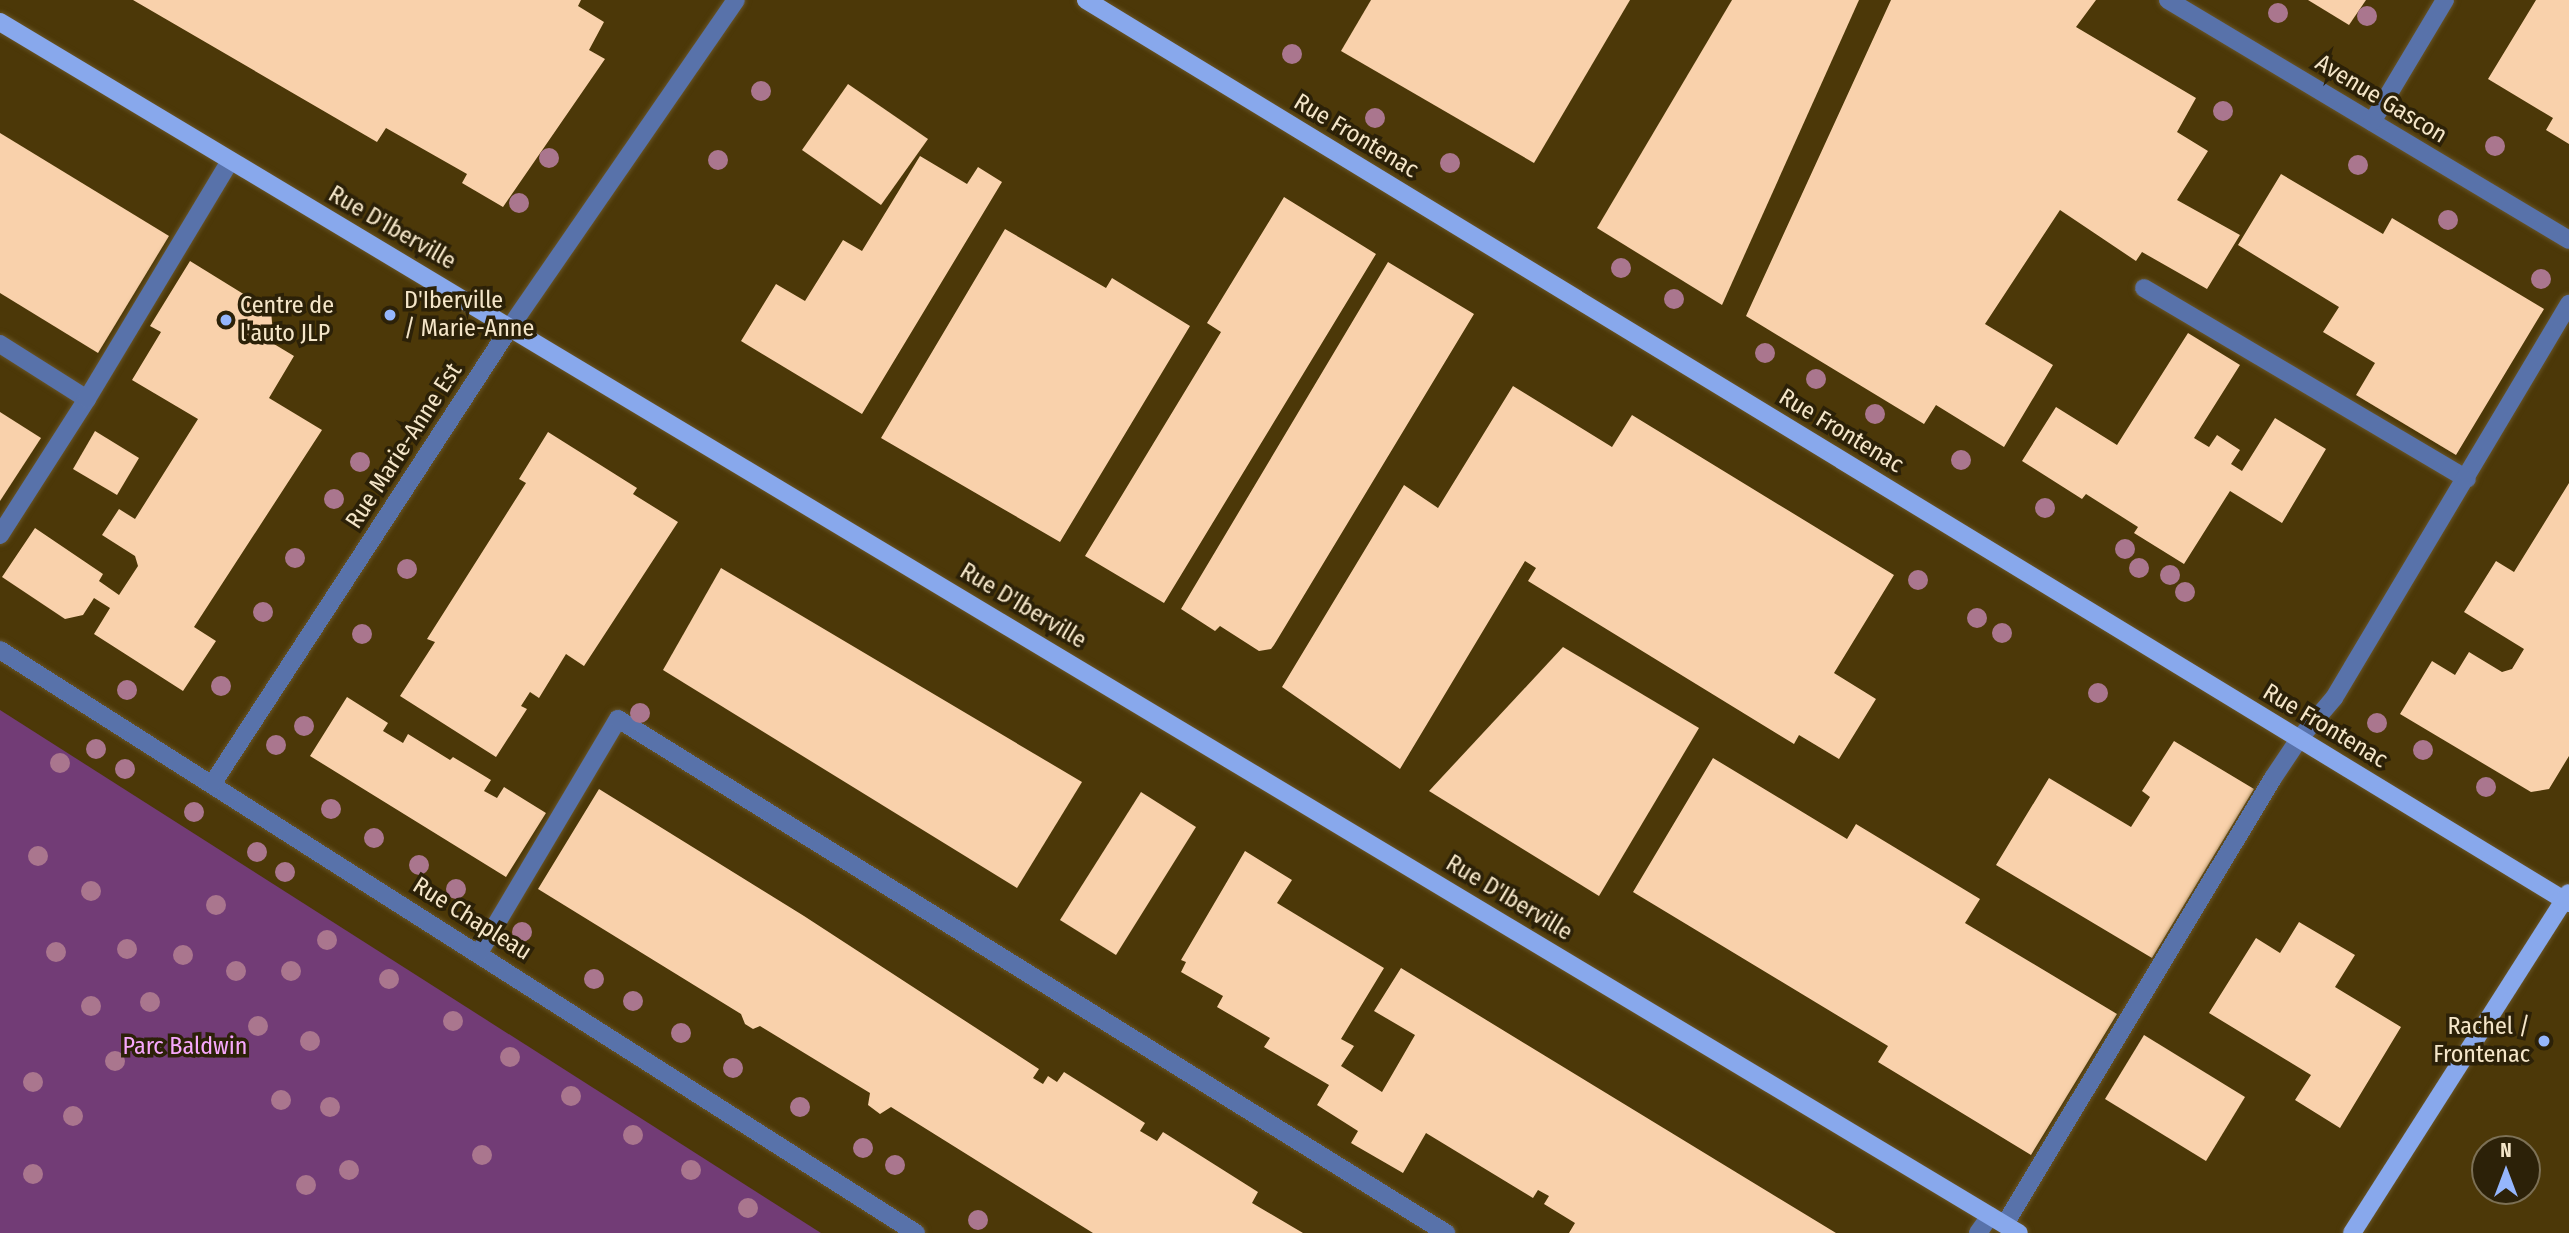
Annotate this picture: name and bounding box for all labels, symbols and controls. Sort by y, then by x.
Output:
street label: Avenue Gascon [2310,48,2452,150]
street label: Rue Frontenac [1289,88,1423,184]
street label: Rue D'Iberville [323,180,461,276]
place label: D'Iberville / Marie-Anne [404,287,534,343]
place label: Centre de l'auto JLP [240,292,334,348]
marker: D'Iberville / Marie-Anne [382,307,398,323]
marker: Centre de l'auto JLP [218,312,234,328]
street label: Rue Marie-Anne Est [340,358,468,534]
street label: Rue Frontenac [1774,383,1908,479]
street label: Rue D'Iberville [955,557,1091,655]
street label: Rue Frontenac [2258,678,2392,774]
street label: Rue D'Iberville [1441,849,1577,947]
street label: Rue Chapleau [407,871,537,967]
place label: Rachel / Frontenac [2433,1013,2530,1069]
park label: Parc Baldwin [123,1033,247,1061]
marker: Rachel / Frontenac [2536,1033,2552,1049]
north arrow [2471,1135,2541,1205]
text: N [2500,1139,2512,1162]

